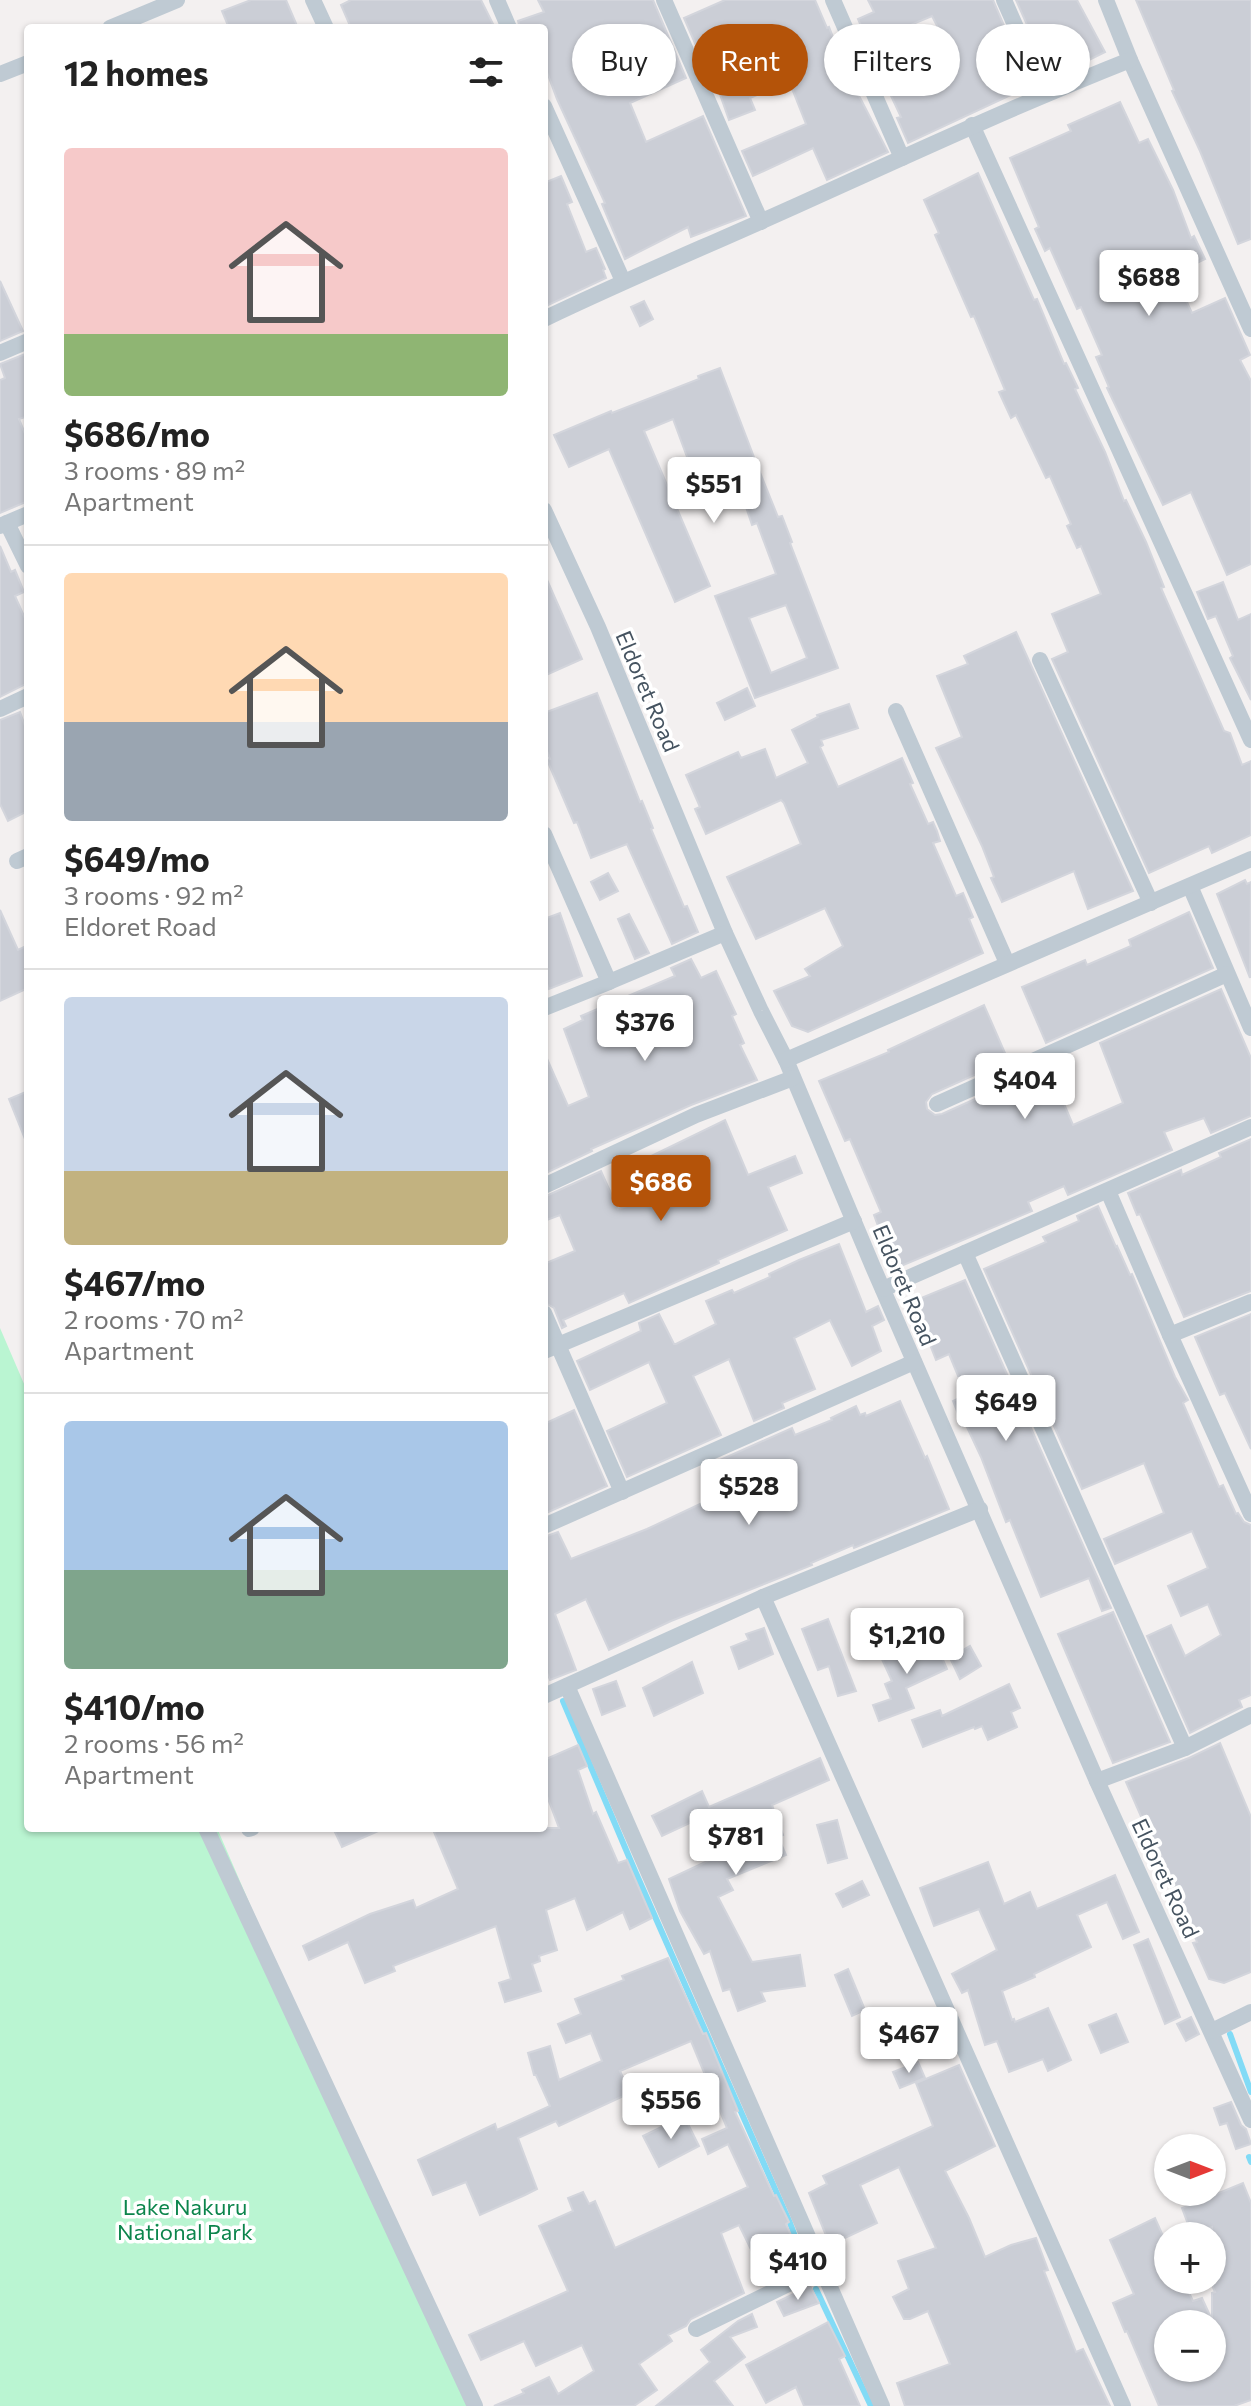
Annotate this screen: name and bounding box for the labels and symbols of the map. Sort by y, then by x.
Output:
pin: $688 [1102,250,1196,318]
pin: $551 [667,457,761,525]
street label: Eldoret Road [610,626,686,756]
pin: $376 [598,995,692,1063]
pin: $404 [978,1053,1072,1121]
pin: $686 [614,1155,708,1223]
street label: Eldoret Road [867,1220,943,1350]
pin: $649 [959,1375,1053,1443]
pin: $528 [702,1459,796,1527]
pin: $1,210 [842,1608,972,1676]
pin: $781 [689,1809,783,1877]
street label: Eldoret Road [1127,1814,1205,1942]
pin: $467 [862,2007,956,2075]
pin: $556 [624,2073,718,2141]
north arrow [1154,2134,1226,2206]
park label: Lake Nakuru National Park [117,2193,253,2245]
pin: $410 [751,2234,845,2302]

